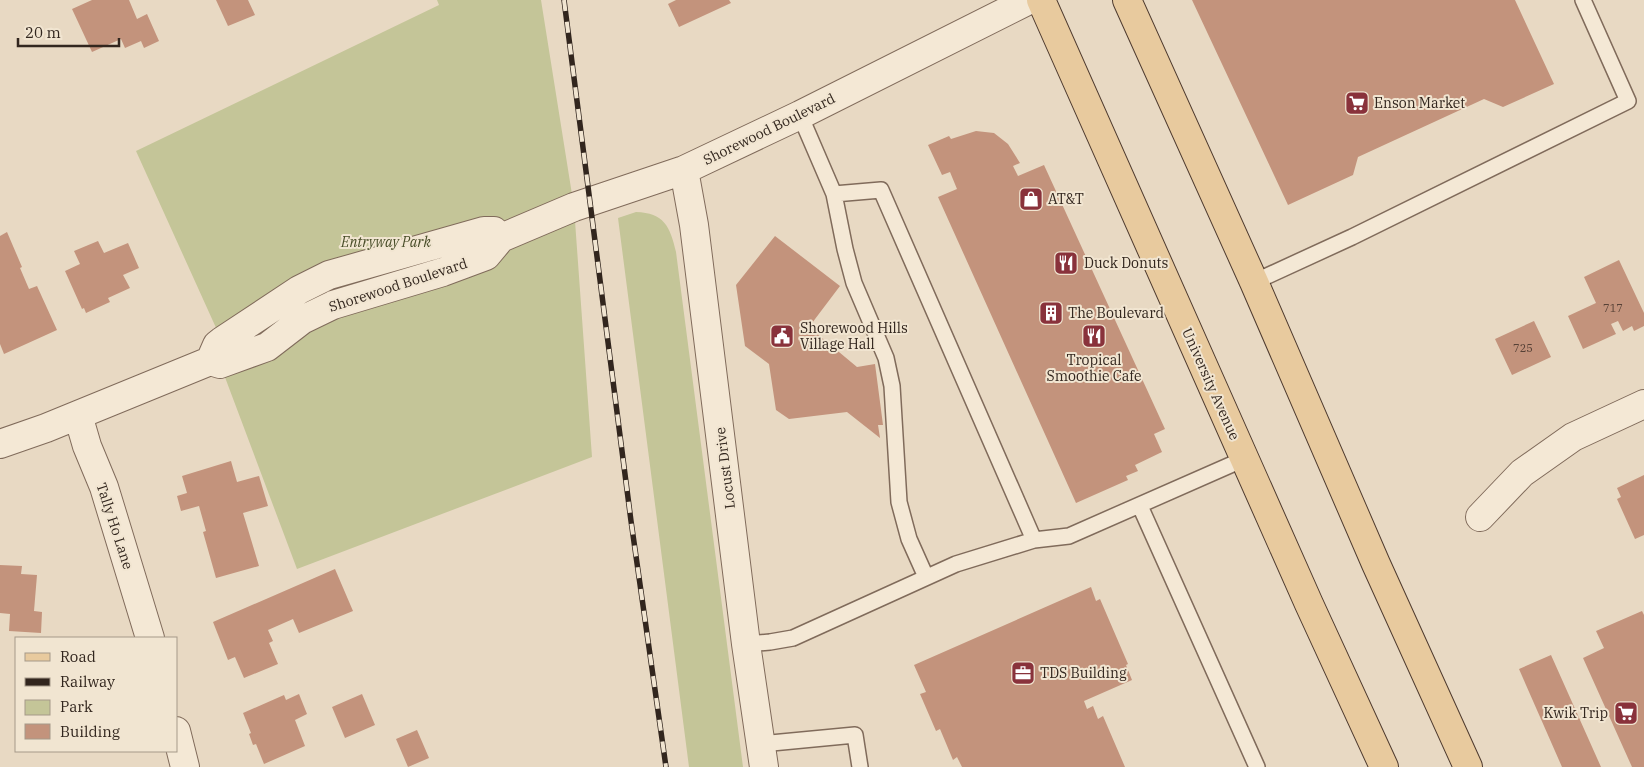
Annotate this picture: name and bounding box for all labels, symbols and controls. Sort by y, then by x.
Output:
scale bar [18,15,119,47]
text: 20 m [25,23,61,42]
street label: Shorewood Boulevard [700,89,838,169]
supermarket icon: Enson Market [1344,90,1370,116]
place label: Enson Market [1374,94,1465,112]
shop icon: AT&T [1018,186,1044,212]
place label: AT&T [1048,190,1084,208]
park label: Entryway Park [340,233,431,251]
restaurant icon: Duck Donuts [1053,250,1079,276]
street label: Shorewood Boulevard [327,254,470,316]
place label: Duck Donuts [1084,254,1169,272]
building icon: The Boulevard [1038,300,1064,326]
house number: 717 [1603,301,1623,315]
place label: The Boulevard [1068,304,1164,322]
place label: Shorewood Hills Village Hall [800,319,908,353]
public building icon: Shorewood Hills Village Hall [769,323,795,349]
restaurant icon: Tropical Smoothie Cafe [1081,323,1107,349]
street label: University Avenue [1178,325,1244,443]
house number: 725 [1513,341,1533,355]
place label: Tropical Smoothie Cafe [1046,351,1142,385]
street label: Locust Drive [711,426,739,510]
street label: Tally Ho Lane [93,480,137,572]
legend [15,637,178,752]
text: Road [60,647,96,666]
office icon: TDS Building [1010,660,1036,686]
place label: TDS Building [1040,664,1127,682]
text: Railway [60,672,115,691]
text: Park [60,697,93,716]
supermarket icon: Kwik Trip [1613,700,1639,726]
place label: Kwik Trip [1544,704,1608,722]
text: Building [60,722,120,741]

